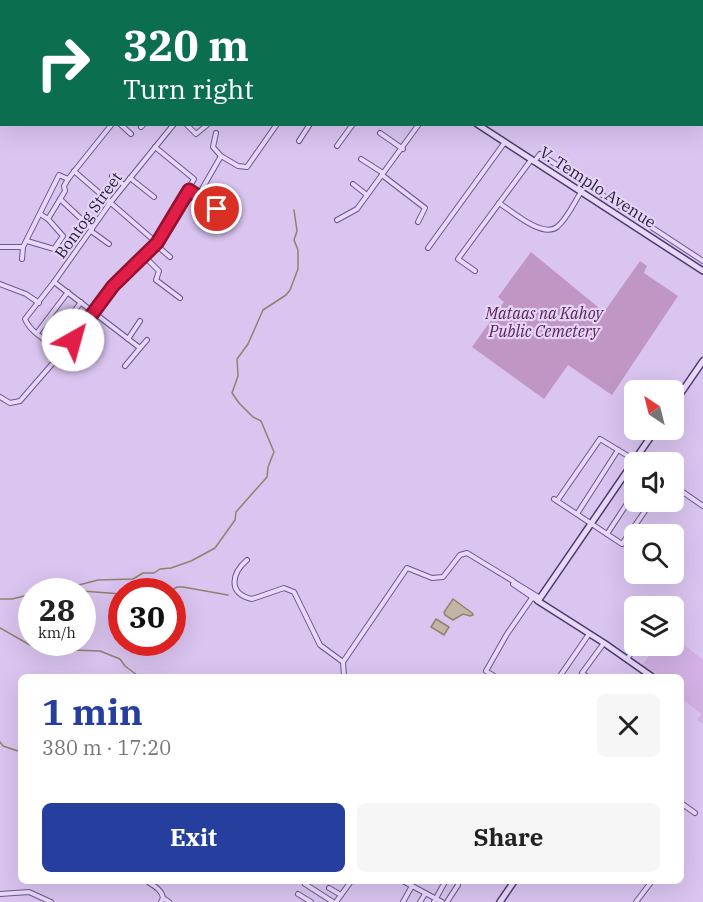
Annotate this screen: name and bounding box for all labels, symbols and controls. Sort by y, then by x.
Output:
text: 320 m [123,18,249,73]
icon: right [24,24,102,102]
text: Turn right [123,71,254,106]
street label: V. Templo Avenue [536,142,660,232]
street label: Bontog Street [50,168,126,262]
pin [191,183,242,234]
icon: arrive [200,192,233,225]
park label: Mataas na Kahoy Public Cemetery [484,303,604,341]
position arrow [41,308,105,372]
north arrow [624,380,684,440]
map controls [624,380,684,656]
button: sound [624,452,684,512]
button: search [624,524,684,584]
speed limit sign: 30 [108,578,186,656]
text: 28 [39,590,75,629]
button: layers [624,596,684,656]
text: km/h [38,623,76,642]
text: 1 min [42,688,143,735]
button: close [597,694,660,757]
text: 380 m · 17:20 [42,734,171,761]
button: Exit [42,803,345,872]
button: Share [357,803,660,872]

